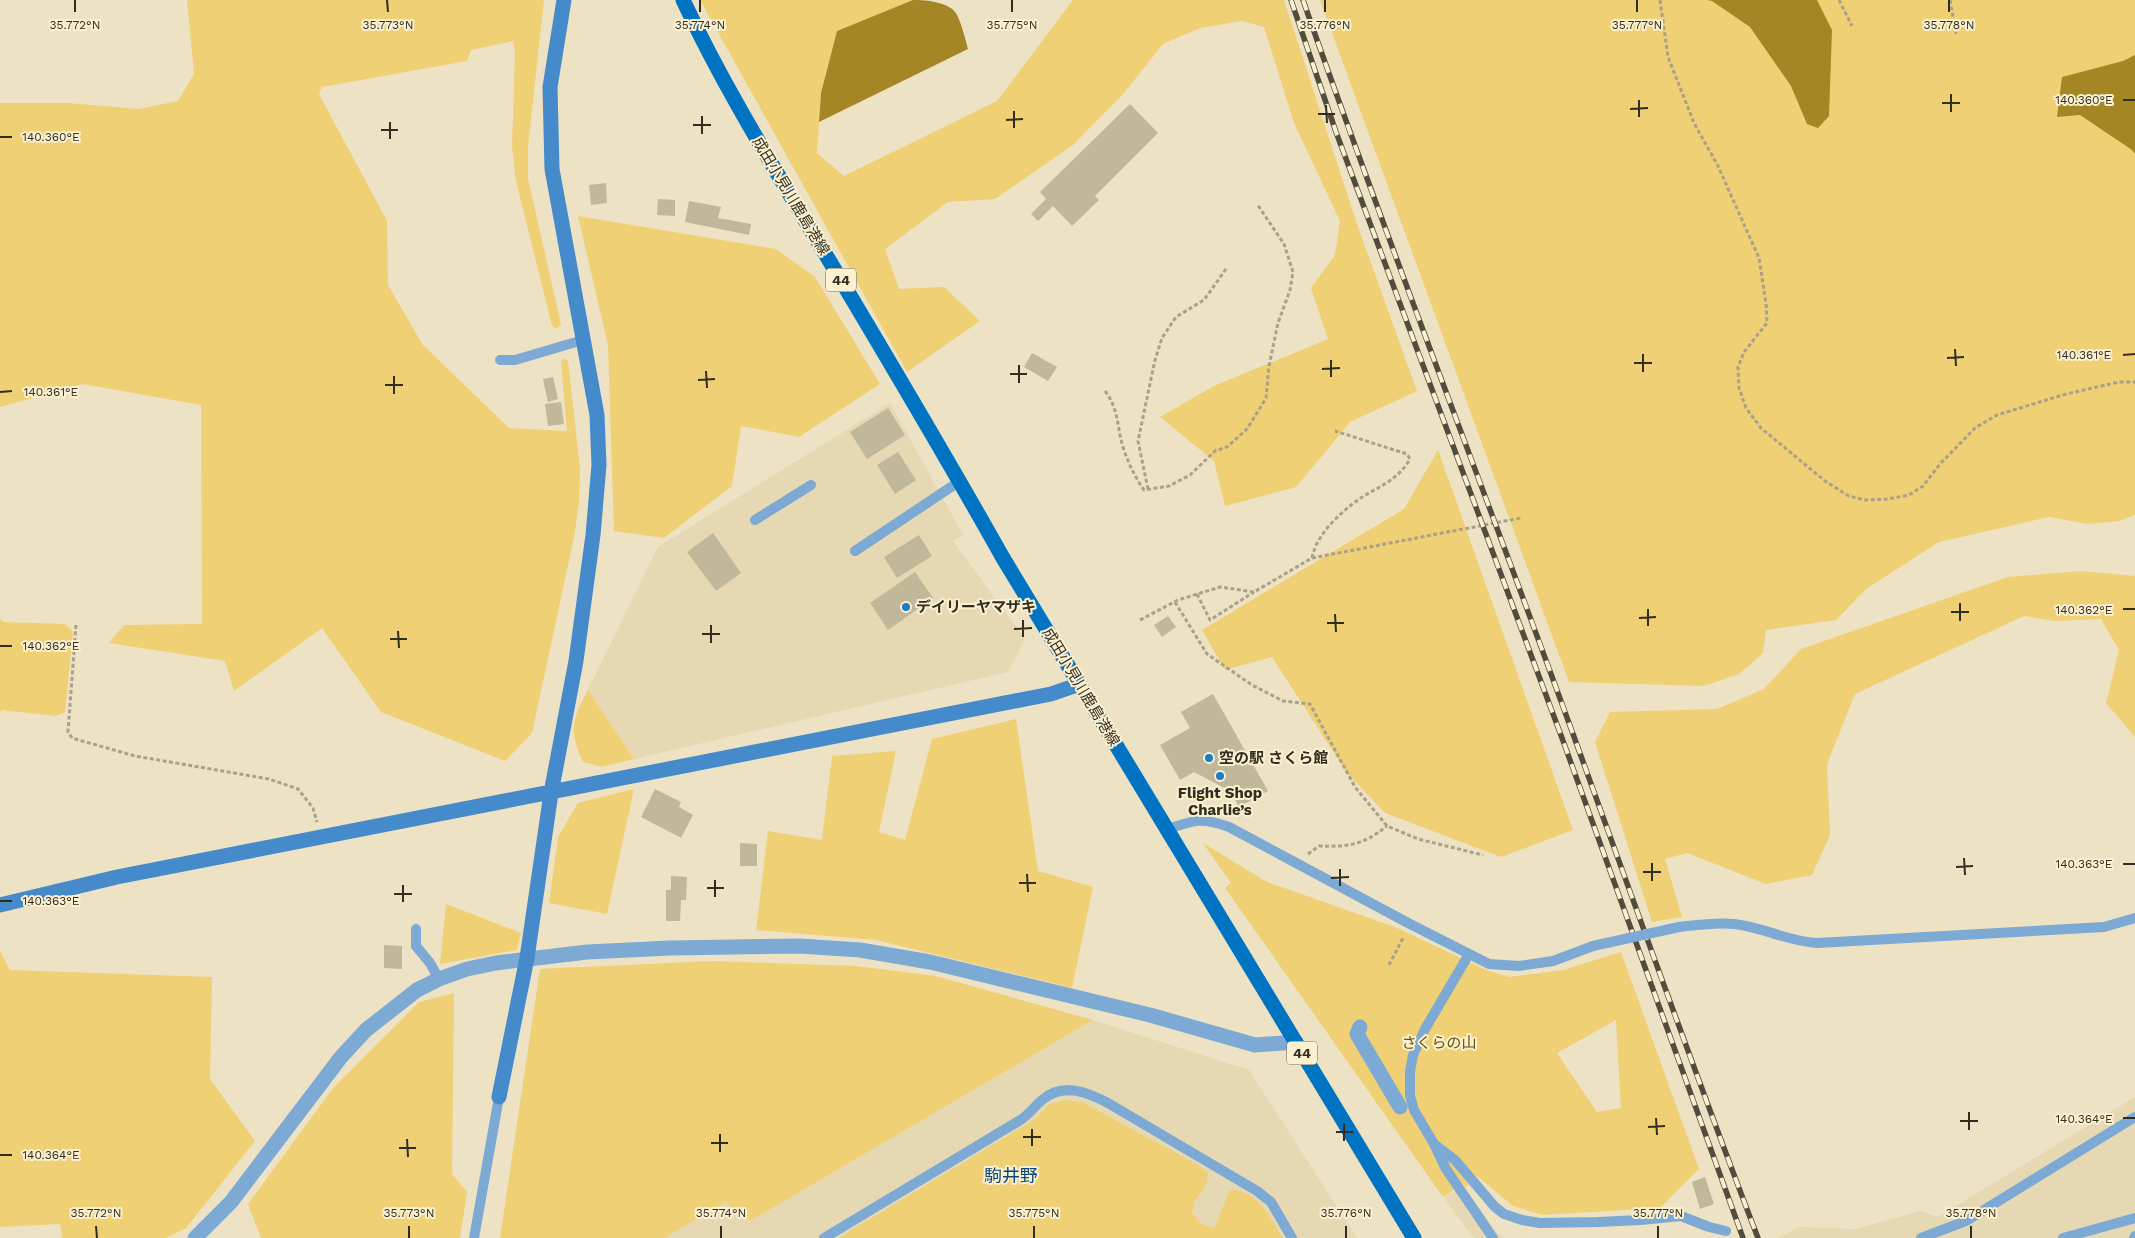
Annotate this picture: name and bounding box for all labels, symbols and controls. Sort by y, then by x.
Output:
text: 35.772°N [50,18,100,32]
text: 35.773°N [363,18,413,32]
text: 35.774°N [675,18,725,32]
text: 35.775°N [987,18,1037,32]
text: 35.776°N [1300,18,1350,32]
text: 35.777°N [1612,18,1662,32]
text: 35.778°N [1923,18,1975,32]
text: 140.360°E [2055,93,2113,107]
text: 140.360°E [22,130,80,144]
street label: 成田小見川鹿島港線 [749,133,833,259]
road number: 44 [826,268,856,292]
text: 140.361°E [2057,348,2112,362]
text: 140.361°E [24,385,79,399]
place label: デイリーヤマザキ [916,598,1036,616]
marker: デイリーヤマザキ [900,601,912,613]
text: 140.362°E [2056,603,2113,617]
street label: 成田小見川鹿島港線 [1039,624,1123,750]
text: 140.362°E [23,639,80,653]
place label: 空の駅 さくら館 [1219,749,1328,767]
marker: 空の駅 さくら館 [1203,752,1215,764]
marker: Flight Shop Charlie’s [1214,770,1226,782]
place label: Flight Shop Charlie’s [1178,784,1262,819]
text: 140.363°E [2056,857,2113,871]
text: 140.363°E [23,894,80,908]
park label: さくらの山 [1401,1034,1477,1052]
road number: 44 [1287,1042,1317,1064]
text: 140.364°E [2055,1112,2113,1126]
text: 140.364°E [22,1148,80,1162]
district label: 駒井野 [984,1165,1038,1186]
text: 35.772°N [71,1206,121,1220]
text: 35.773°N [384,1206,434,1220]
text: 35.774°N [696,1206,746,1220]
text: 35.775°N [1009,1206,1059,1220]
text: 35.776°N [1321,1206,1371,1220]
text: 35.777°N [1633,1206,1683,1220]
text: 35.778°N [1945,1206,1997,1220]

